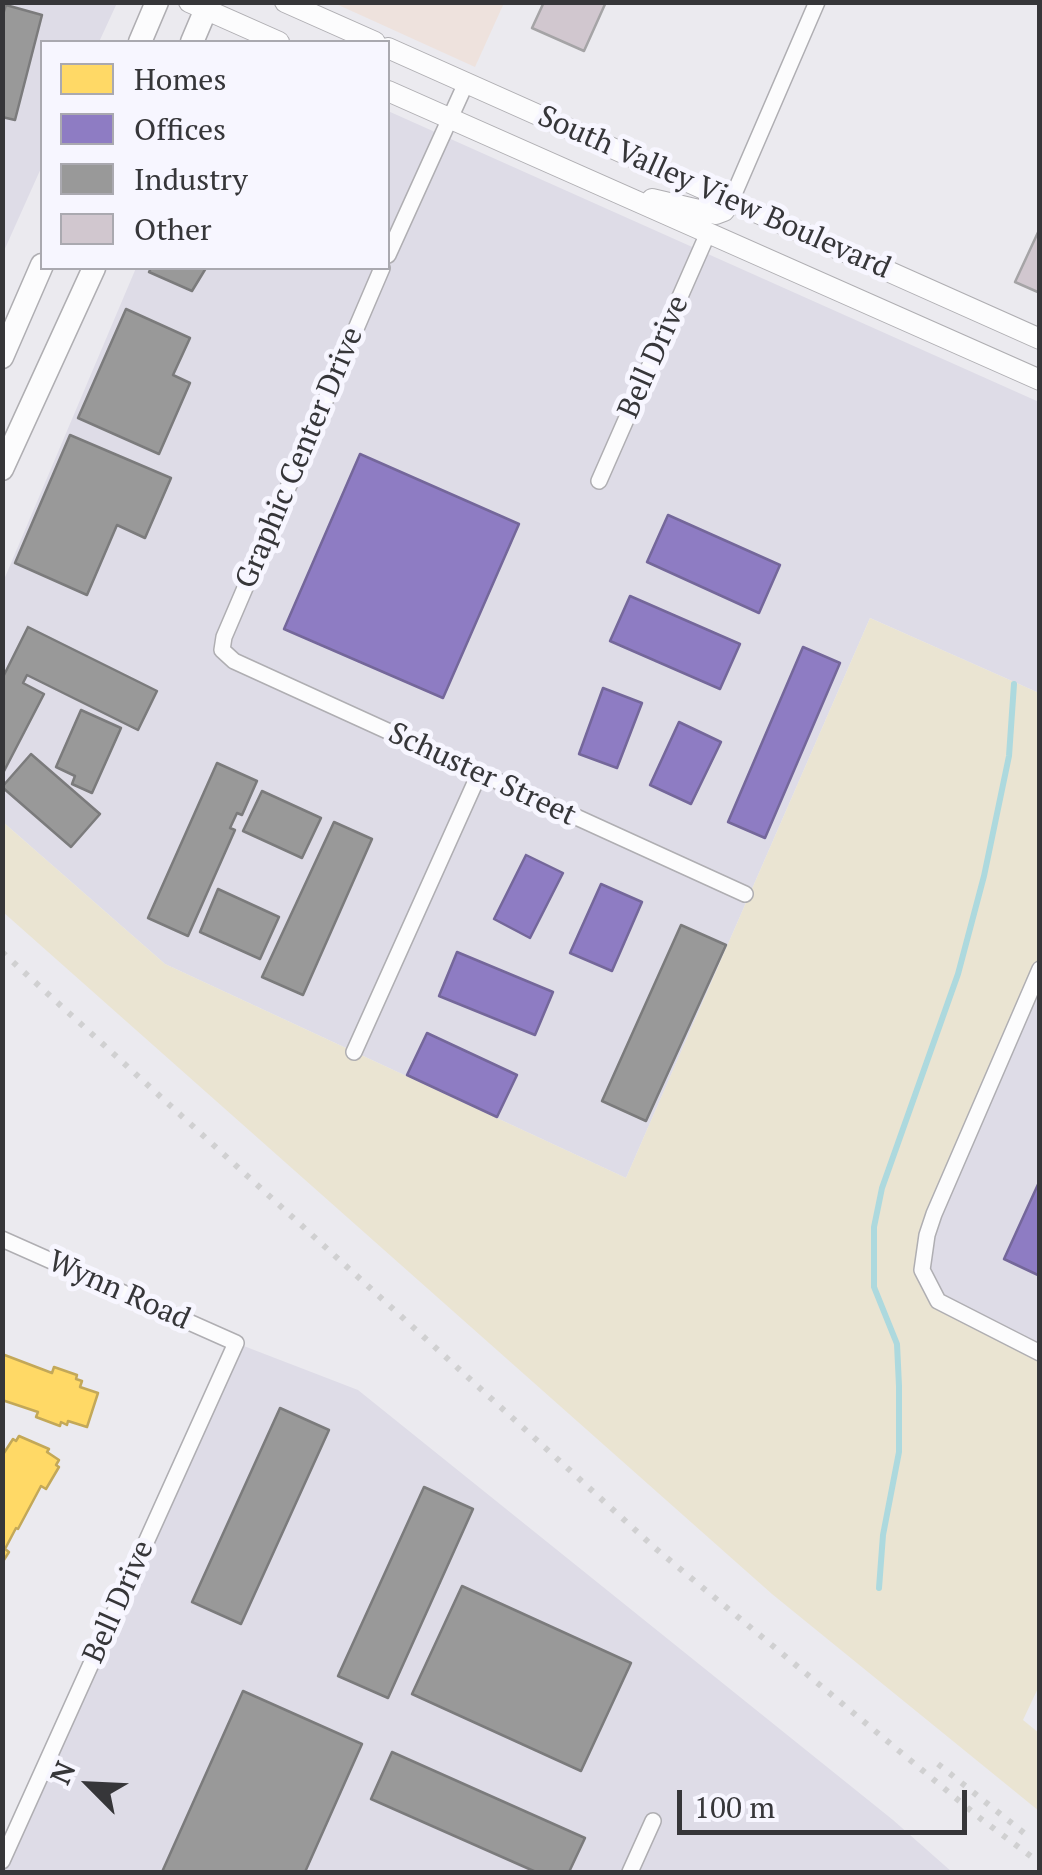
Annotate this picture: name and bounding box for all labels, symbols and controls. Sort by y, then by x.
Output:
legend [40,40,390,270]
text: Homes [134,59,226,99]
street label: South Valley View Boulevard [532,99,896,287]
text: Offices [134,109,226,149]
text: Industry [134,159,248,199]
text: Other [134,209,212,249]
street label: Bell Drive [611,290,697,424]
street label: Graphic Center Drive [229,322,371,594]
street label: Schuster Street [382,716,582,834]
street label: Wynn Road [43,1244,195,1338]
street label: Bell Drive [76,1535,162,1669]
north arrow [40,1735,140,1835]
text: N [41,1755,83,1790]
scale bar [682,1770,972,1832]
text: 100 m [694,1787,775,1827]

